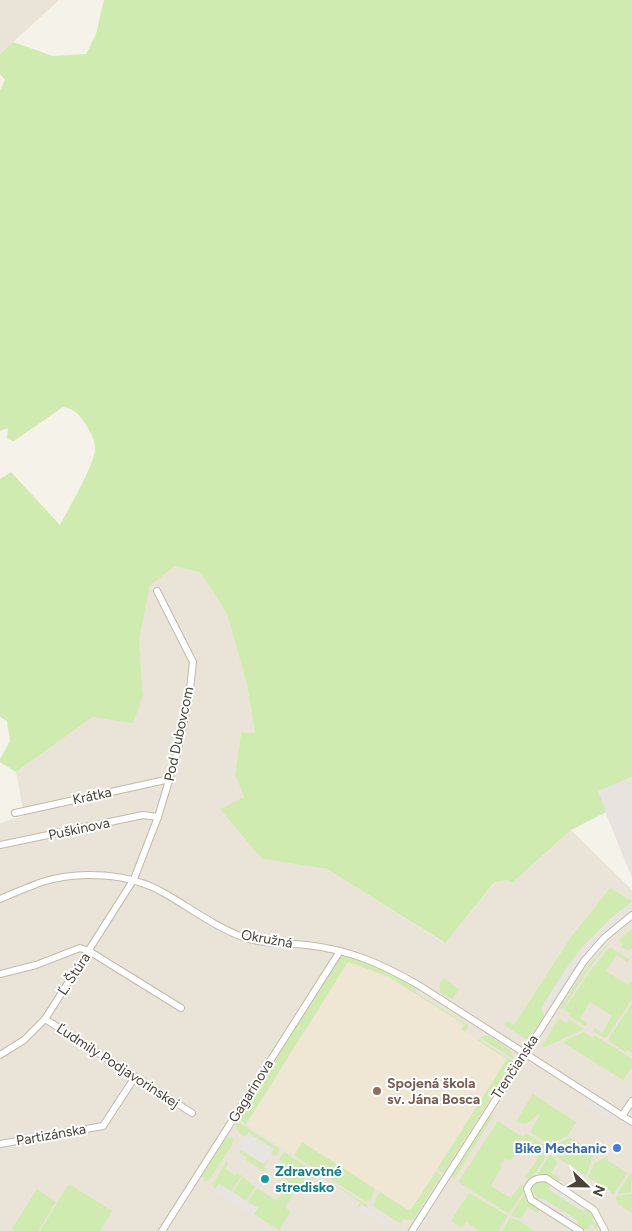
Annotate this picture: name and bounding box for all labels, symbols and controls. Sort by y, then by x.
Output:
street label: Pod Dubovcom [161,685,197,783]
street label: Krátka [71,784,113,808]
street label: Puškinova [47,814,111,844]
street label: Okružná [240,926,294,952]
street label: Ľ. Štúra [54,950,94,998]
street label: Ľudmily Podjavorinskej [53,1020,183,1112]
street label: Trenčianska [488,1032,542,1102]
street label: Gagarinova [225,1056,277,1126]
place label: Spojená škola sv. Jána Bosca [387,1075,480,1108]
marker: Spojená škola sv. Jána Bosca [371,1085,383,1097]
street label: Partizánska [15,1121,87,1149]
place label: Bike Mechanic [514,1140,607,1157]
marker: Bike Mechanic [611,1142,623,1154]
north arrow [562,1161,612,1211]
place label: Zdravotné stredisko [275,1163,342,1196]
marker: Zdravotné stredisko [259,1173,271,1185]
text: N [589,1182,608,1199]

